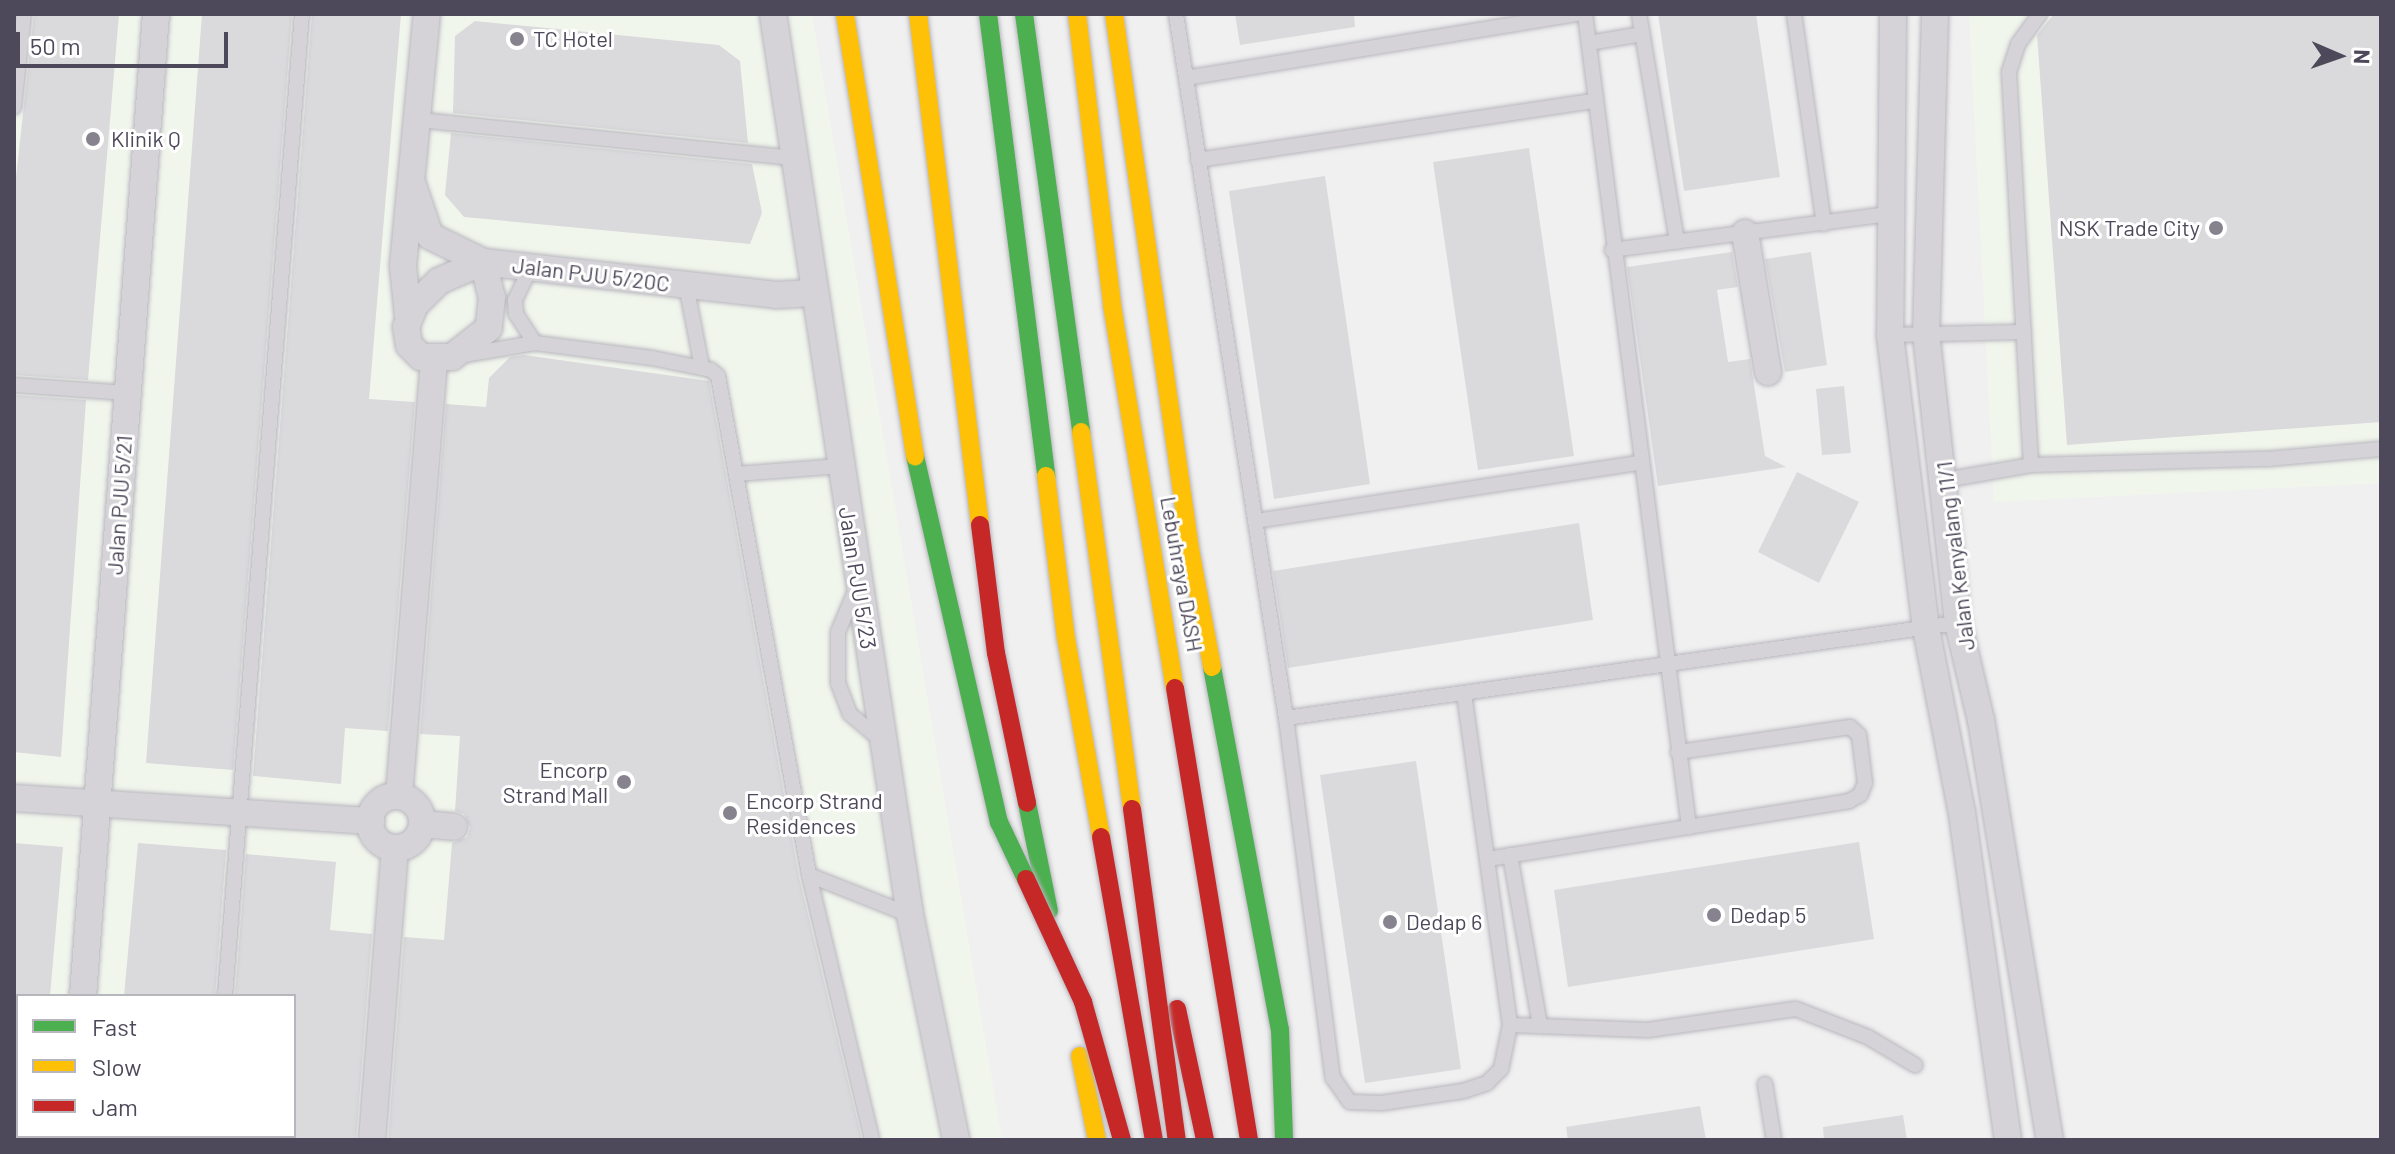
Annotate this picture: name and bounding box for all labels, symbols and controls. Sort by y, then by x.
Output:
scale bar [20,16,232,66]
north arrow [2299,16,2379,96]
place label: TC Hotel [533,26,613,52]
marker: TC Hotel [508,30,526,48]
text: 50 m [30,31,81,60]
text: N [2350,49,2376,65]
place label: Klinik Q [111,126,181,152]
marker: Klinik Q [82,128,104,150]
place label: NSK Trade City [2059,215,2200,241]
marker: NSK Trade City [2207,219,2225,237]
street label: Jalan PJU 5/20C [511,251,671,297]
street label: Jalan PJU 5/21 [101,434,137,576]
street label: Jalan Kenyalang 11/1 [1930,460,1980,652]
street label: Lebuhraya DASH [1155,494,1209,654]
street label: Jalan PJU 5/23 [834,505,882,651]
place label: Encorp Strand Mall [503,756,608,808]
marker: Encorp Strand Mall [615,773,633,791]
place label: Encorp Strand Residences [746,787,883,838]
marker: Encorp Strand Residences [721,804,739,822]
place label: Dedap 5 [1730,902,1806,928]
marker: Dedap 5 [1705,906,1723,924]
place label: Dedap 6 [1406,909,1482,935]
marker: Dedap 6 [1381,913,1399,931]
legend [16,994,296,1138]
text: Fast [92,1012,137,1041]
text: Slow [92,1052,141,1081]
text: Jam [92,1092,138,1121]

